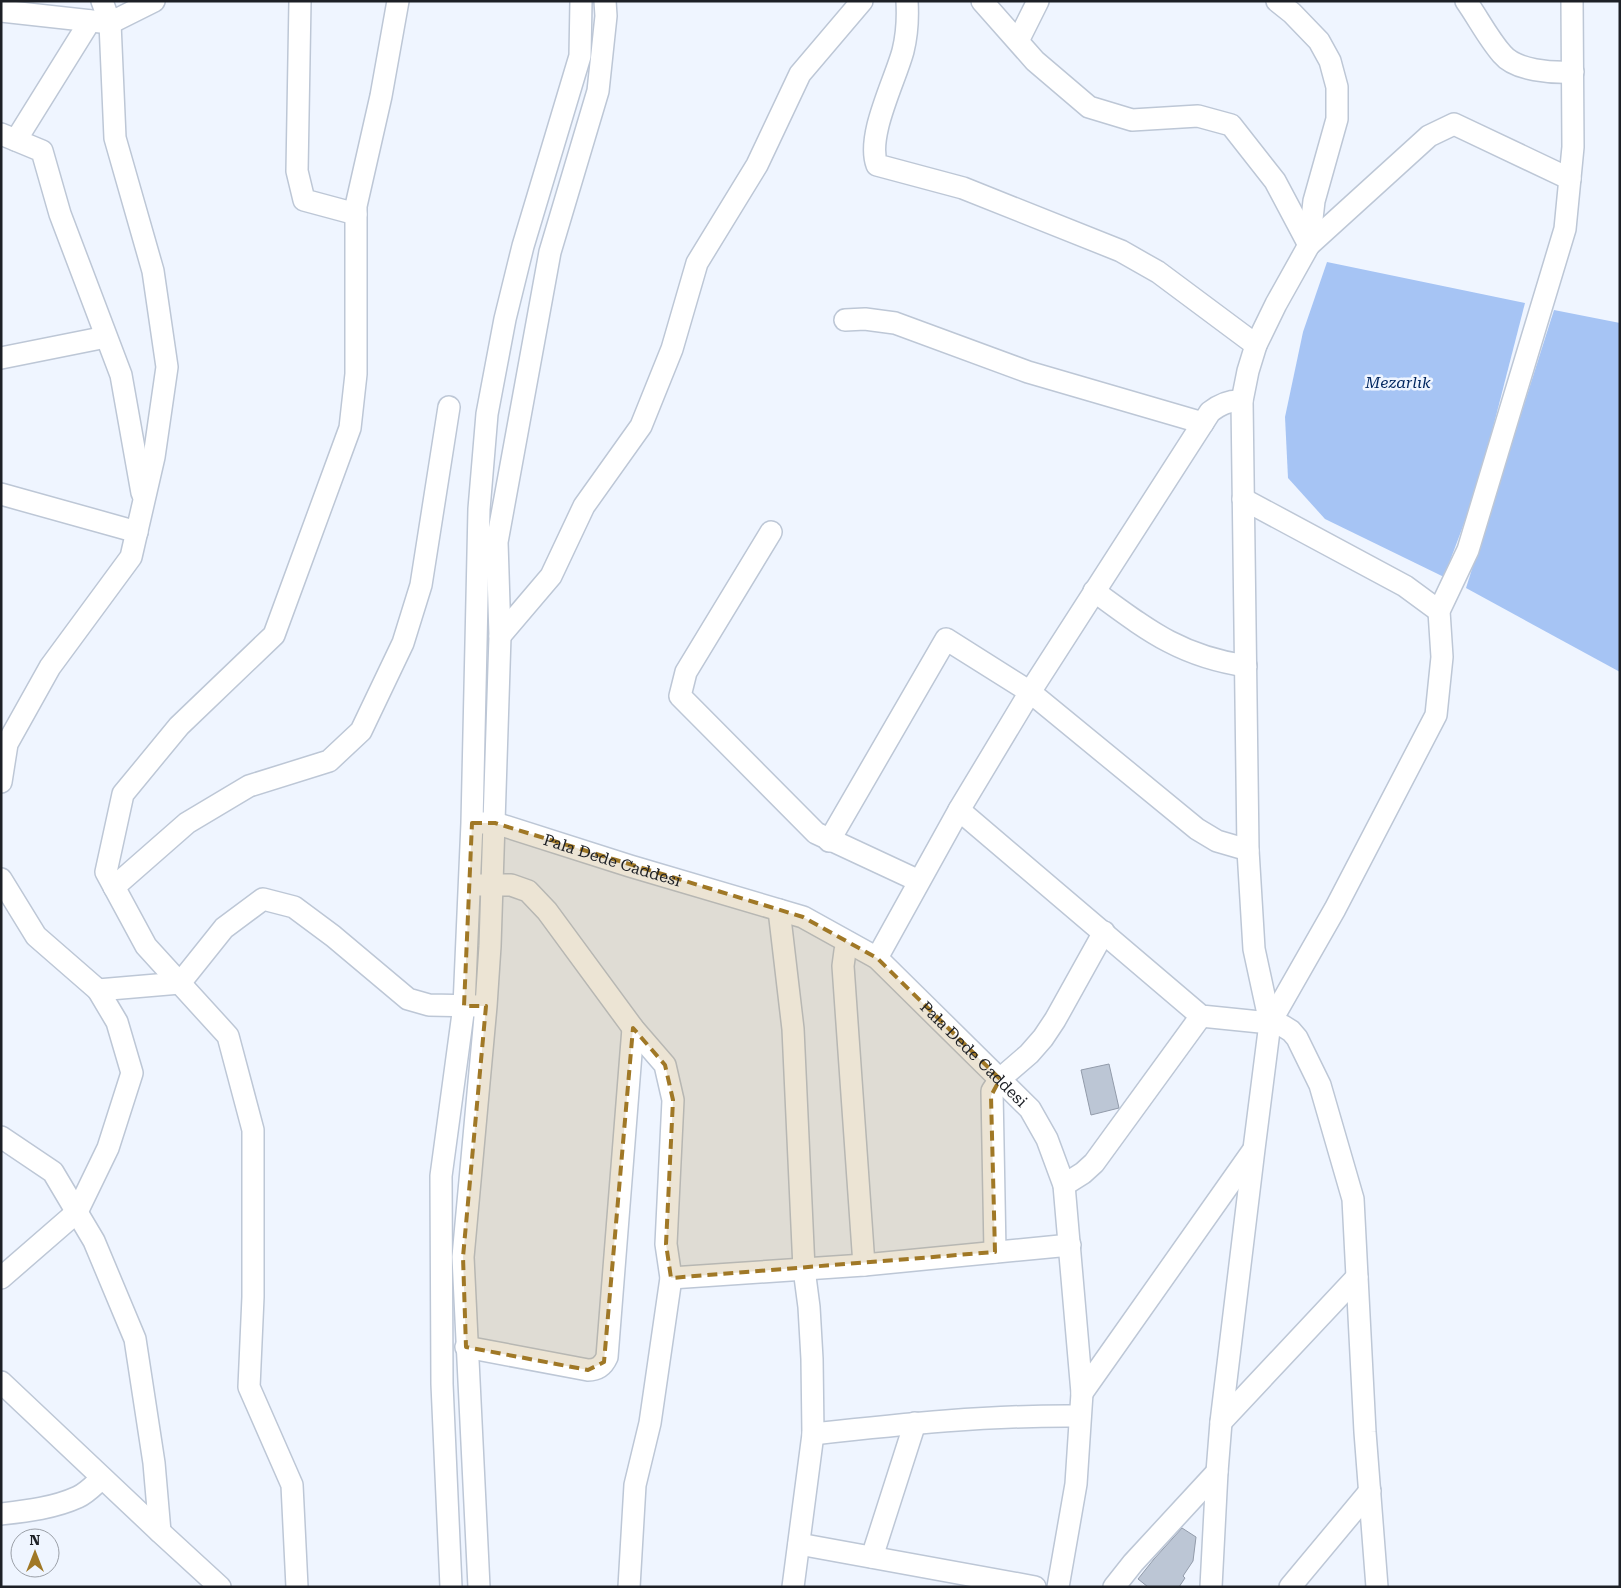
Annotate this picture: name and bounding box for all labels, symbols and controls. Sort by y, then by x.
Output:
park label: Mezarlık [1364,373,1431,392]
street label: Pala Dede Caddesi [541,830,683,890]
street label: Pala Dede Caddesi [916,997,1031,1111]
north arrow [10,1528,60,1578]
text: N [30,1532,41,1548]

